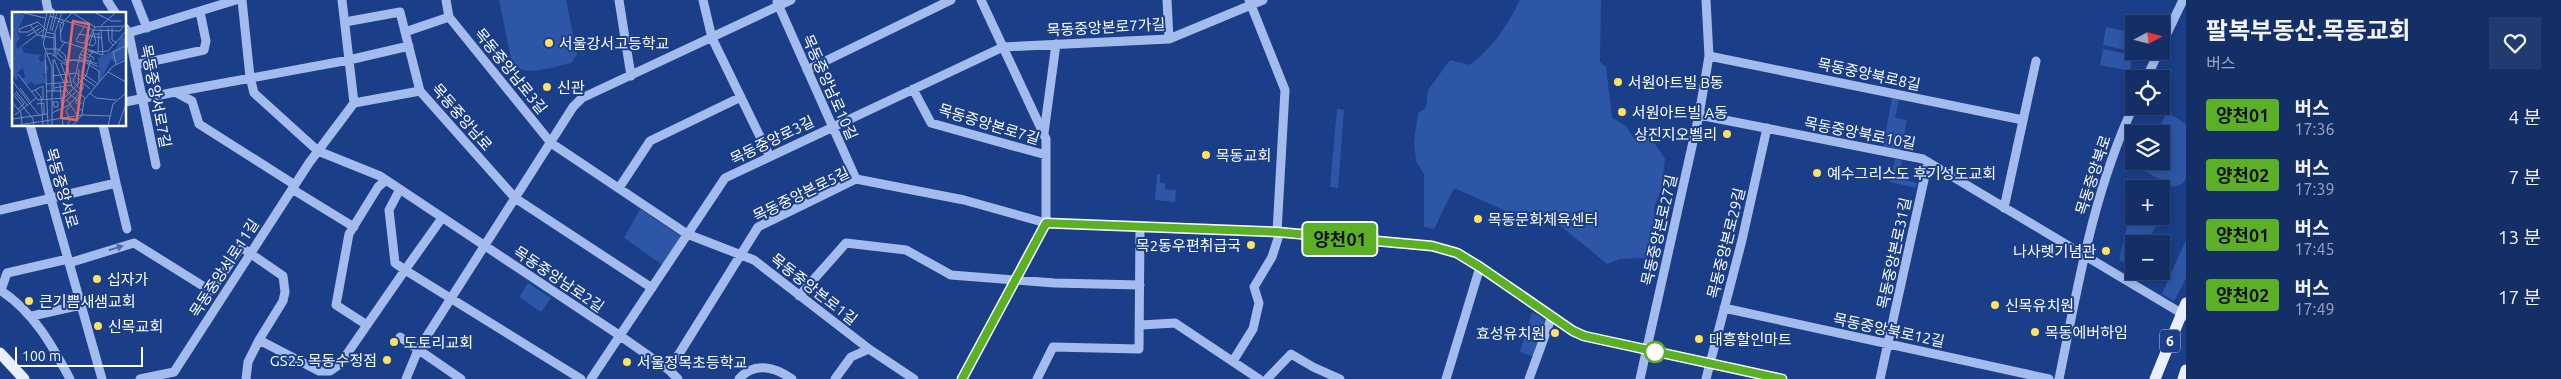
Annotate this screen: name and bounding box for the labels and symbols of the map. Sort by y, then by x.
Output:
inset map [12,12,126,126]
street label: 목동중앙본로7가길 [1046,15,1166,39]
north arrow [2125,15,2170,60]
street label: 목동중앙남로3길 [471,25,551,117]
street label: 목동중앙남로10길 [799,32,861,142]
place label: 서울강서고등학교 [559,35,669,52]
marker: 서울강서고등학교 [543,37,555,49]
street label: 목동중앙서로7길 [138,43,174,149]
street label: 목동중앙북로8길 [1816,55,1922,93]
place label: 서원아트빌 B동 [1628,74,1724,91]
marker: 서원아트빌 B동 [1612,76,1624,88]
place label: 신관 [557,79,585,96]
street label: 목동중앙남로 [428,80,496,154]
marker: 신관 [541,81,553,93]
street label: 목동중앙본로7길 [936,101,1042,147]
place label: 서원아트빌 A동 [1632,104,1728,121]
marker: 서원아트빌 A동 [1616,106,1628,118]
street label: 목동중앙로3길 [727,112,817,168]
street label: 목동중앙북로10길 [1803,114,1917,152]
place label: 상진지오벨리 [1634,126,1717,143]
marker: 상진지오벨리 [1721,128,1733,140]
street label: 목동중앙북로 [2072,133,2114,217]
street label: 목동중앙서로 [42,146,82,230]
place label: 목동교회 [1216,147,1271,164]
marker: 목동교회 [1200,149,1212,161]
street label: 목동중앙본로5길 [750,163,852,225]
place label: 예수그리스도 후기성도교회 [1827,165,1996,182]
marker: 예수그리스도 후기성도교회 [1811,167,1823,179]
street label: 목동중앙본로27길 [1638,173,1680,287]
street label: 목동중앙본로29길 [1704,186,1748,300]
street label: 목동중앙본로31길 [1874,196,1914,310]
place label: 목동문화체육센터 [1488,211,1598,228]
marker: 목동문화체육센터 [1472,213,1484,225]
street label: 목동중앙서로11길 [186,216,262,320]
line badge: 양천01 [1305,223,1375,255]
place label: 목2동우편취급국 [1136,237,1241,254]
marker: 목2동우편취급국 [1245,239,1257,251]
street label: 목동중앙남로2길 [511,243,607,315]
place label: 나사렛기념관 [2013,243,2096,260]
one-way arrow [109,244,124,252]
marker: 나사렛기념관 [2100,245,2112,257]
street label: 목동중앙본로1길 [767,250,861,328]
place label: 십자가 [107,271,149,288]
marker: 십자가 [91,273,103,285]
place label: 큰기쁨새샘교회 [39,293,136,310]
marker: 큰기쁨새샘교회 [23,295,35,307]
place label: 신목유치원 [2005,297,2074,314]
marker: 신목유치원 [1989,299,2001,311]
street label: 목동중앙북로12길 [1832,310,1946,350]
place label: 신목교회 [108,318,163,335]
marker: 신목교회 [92,320,104,332]
place label: 목동에버하임 [2045,324,2128,341]
place label: 효성유치원 [1476,325,1545,342]
marker: 목동에버하임 [2029,326,2041,338]
marker: 효성유치원 [1549,327,1561,339]
road number: 6 [2160,330,2180,352]
place label: 대흥할인마트 [1709,331,1792,348]
marker: 대흥할인마트 [1693,333,1705,345]
place label: 도토리교회 [404,334,473,351]
marker: 도토리교회 [388,336,400,348]
unlabelled marker [1644,341,1666,363]
scale bar [15,344,142,367]
place label: GS25 목동수정점 [270,352,377,369]
marker: GS25 목동수정점 [381,354,393,366]
place label: 서울정목초등학교 [637,354,747,371]
marker: 서울정목초등학교 [621,356,633,368]

